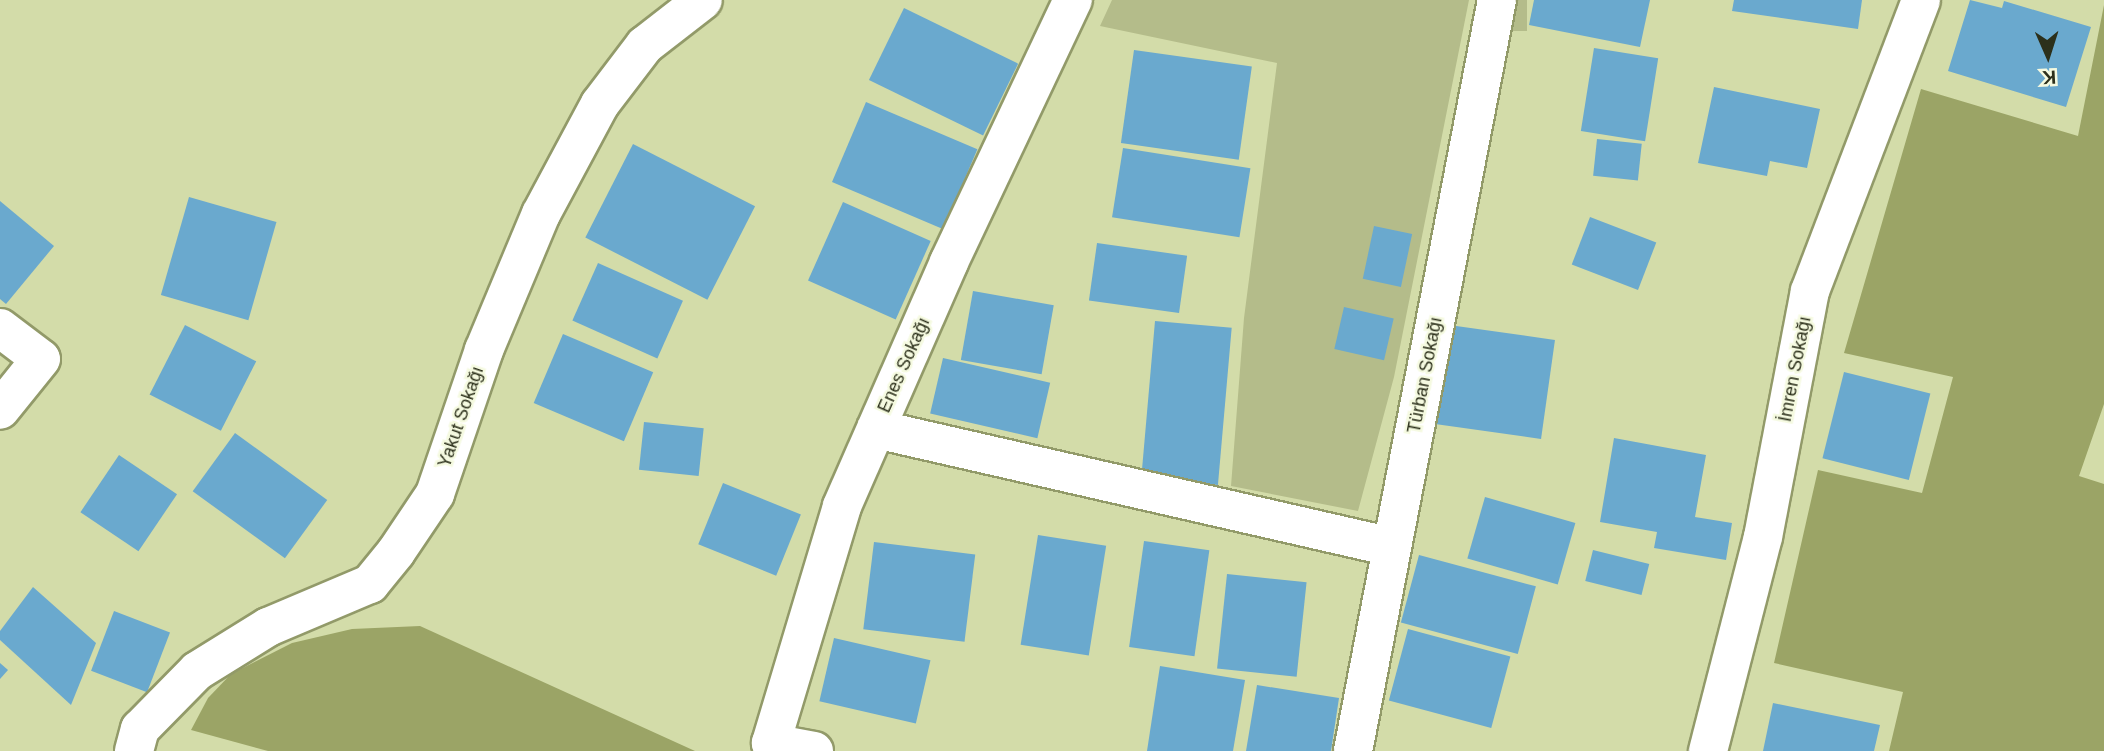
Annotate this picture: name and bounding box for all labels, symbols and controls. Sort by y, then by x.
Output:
north arrow [2013,21,2083,91]
text: K [2042,67,2057,88]
street label: Enes Sokağı [873,314,935,416]
street label: İmren Sokağı [1774,314,1816,424]
street label: Türban Sokağı [1403,315,1447,435]
street label: Yakut Sokağı [434,363,488,471]

